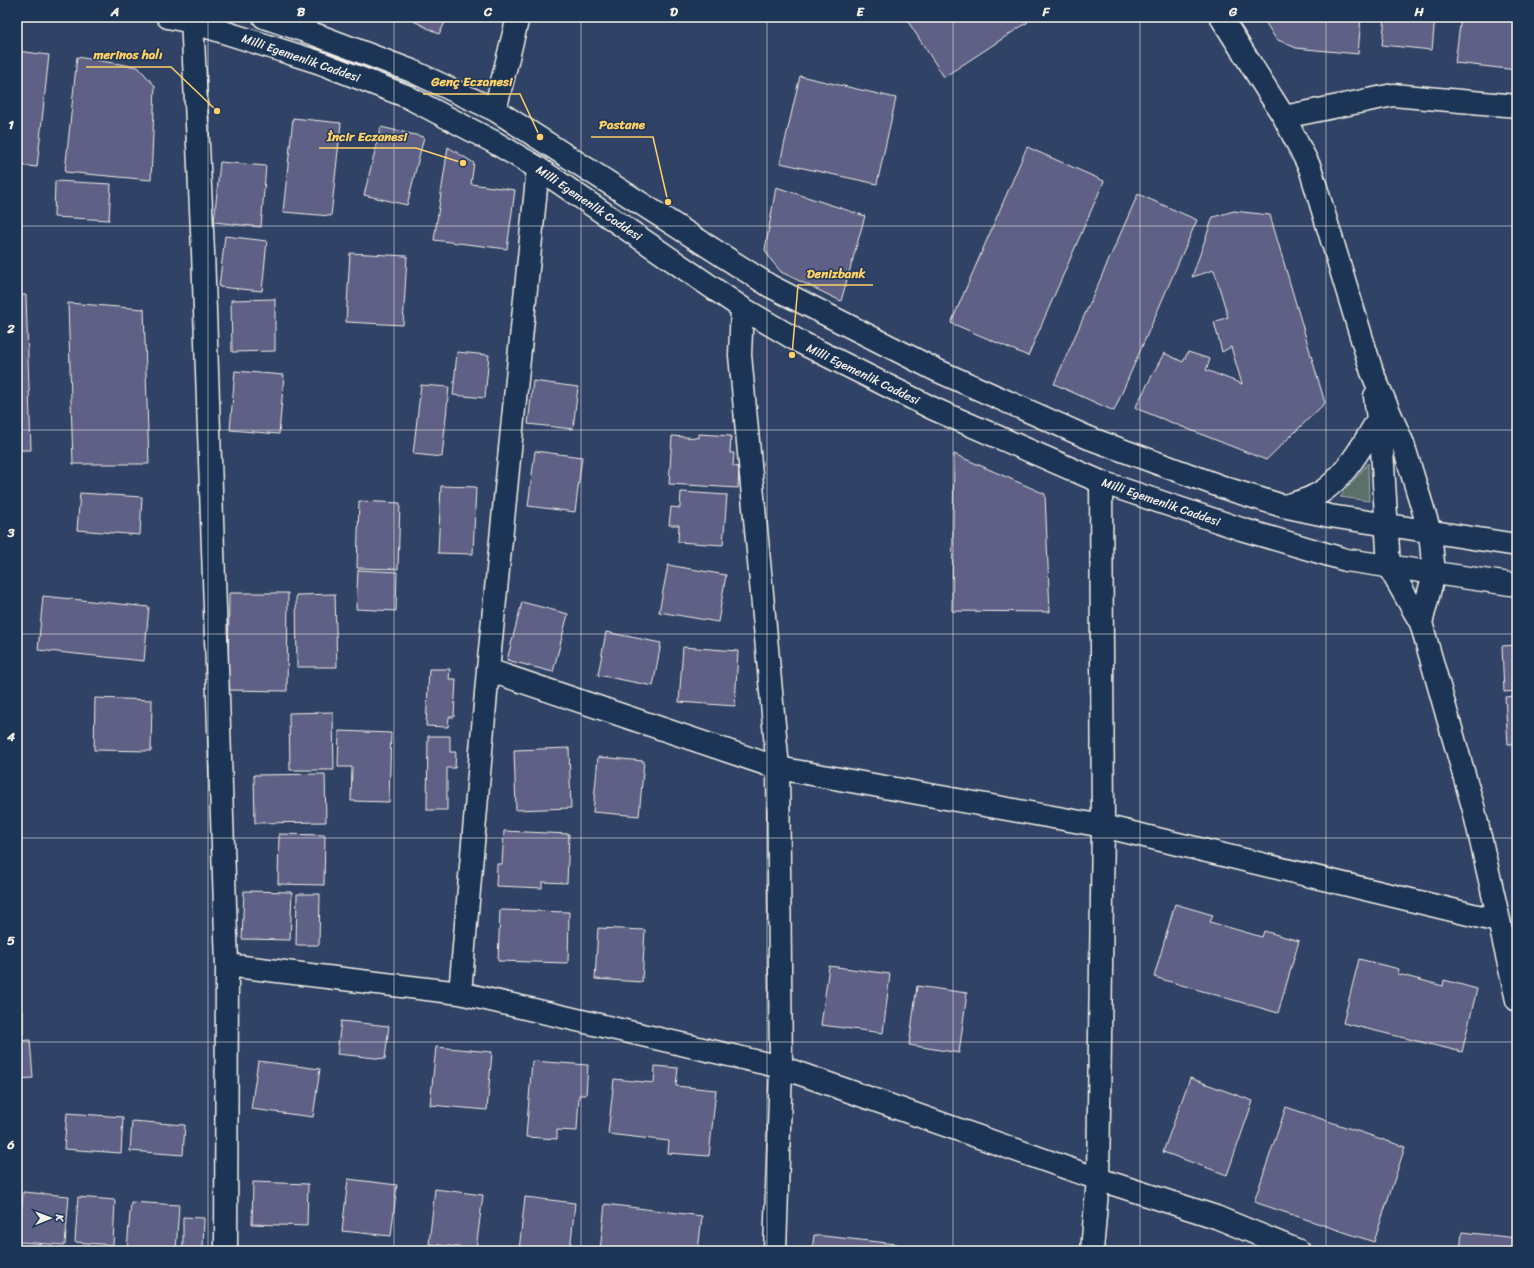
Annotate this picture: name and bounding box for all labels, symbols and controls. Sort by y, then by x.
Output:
text: A [110,0,119,23]
text: B [297,0,306,23]
text: C [483,0,493,23]
text: D [670,0,678,23]
text: E [856,0,865,23]
text: F [1041,0,1050,23]
text: G [1228,0,1238,23]
text: H [1413,0,1424,23]
street label: Milli Egemenlik Caddesi [239,27,364,89]
callout: merinos halı [86,42,171,67]
text: merinos halı [92,43,163,66]
callout: Genç Eczanesi [423,69,520,94]
text: Genç Eczanesi [430,70,514,93]
callout: Pastane [591,112,653,137]
text: 1 [8,113,14,136]
text: Pastane [599,113,646,136]
callout: İncir Eczanesi [319,123,416,148]
text: İncir Eczanesi [326,125,409,148]
street label: Milli Egemenlik Caddesi [531,159,647,247]
callout: Denizbank [798,260,873,285]
text: Denizbank [807,262,866,285]
text: 2 [6,317,15,340]
street label: Milli Egemenlik Caddesi [802,337,924,411]
street label: Milli Egemenlik Caddesi [1099,471,1224,533]
text: 3 [6,521,15,544]
text: 4 [6,725,16,748]
text: 5 [7,929,15,952]
text: 6 [6,1133,15,1156]
north arrow [30,1198,70,1238]
text: K [50,1213,69,1223]

